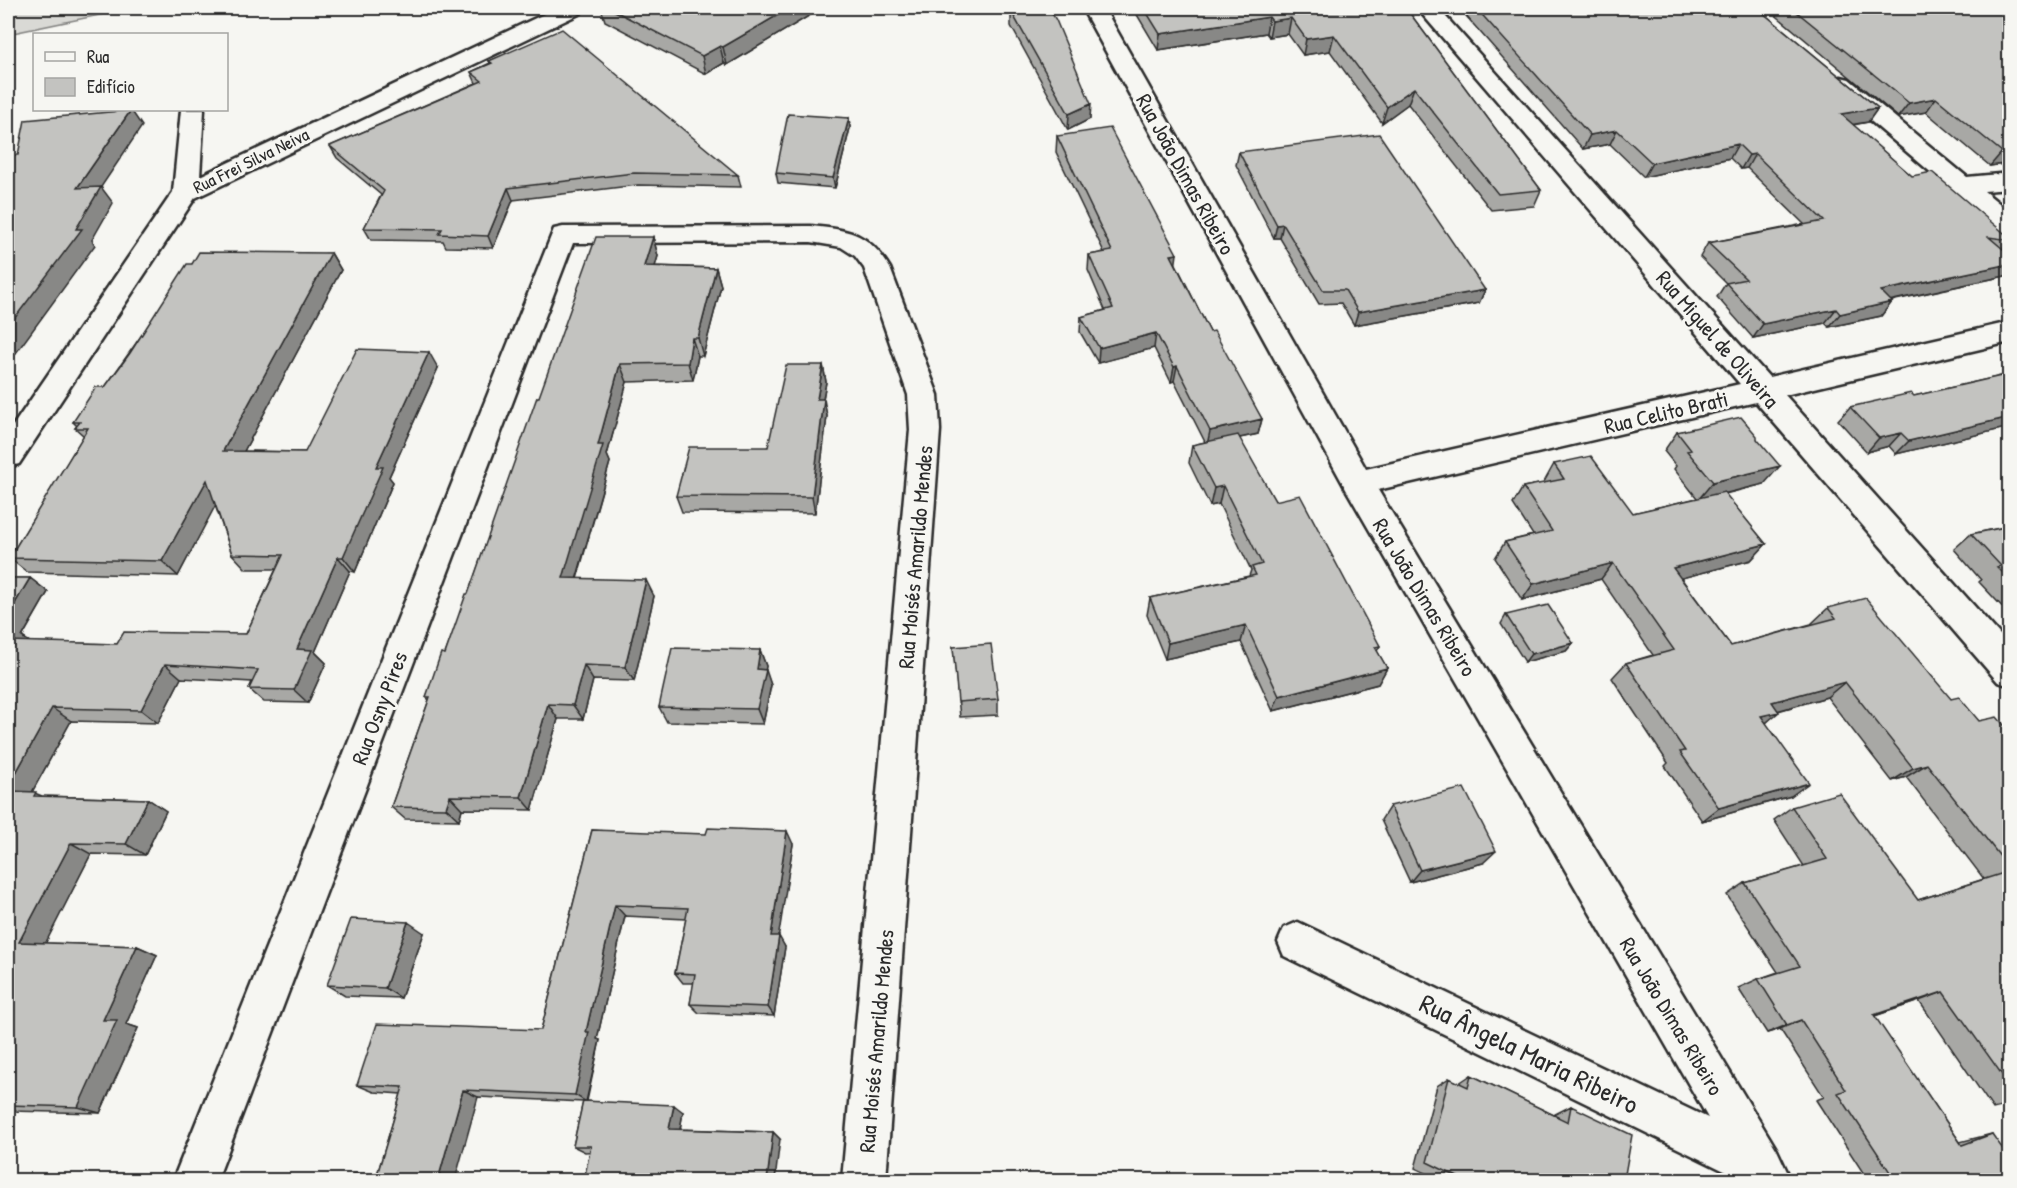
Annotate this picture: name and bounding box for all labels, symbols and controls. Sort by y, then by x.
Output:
legend [33,33,228,111]
text: Rua [87,44,109,69]
text: Edifício [87,74,135,99]
street label: Rua João Dimas Ribeiro [1129,88,1243,260]
street label: Rua Frei Silva Neiva [189,122,313,199]
street label: Rua Miguel de Oliveira [1650,264,1787,415]
street label: Rua Celito Brati [1601,383,1731,441]
street label: Rua Moisés Amarildo Mendes [890,444,940,670]
street label: Rua João Dimas Ribeiro [1366,512,1484,682]
street label: Rua Osny Pires [344,647,414,769]
street label: Rua Moisés Amarildo Mendes [851,928,901,1154]
street label: Rua João Dimas Ribeiro [1613,931,1731,1101]
street label: Rua Ângela Maria Ribeiro [1414,984,1645,1123]

